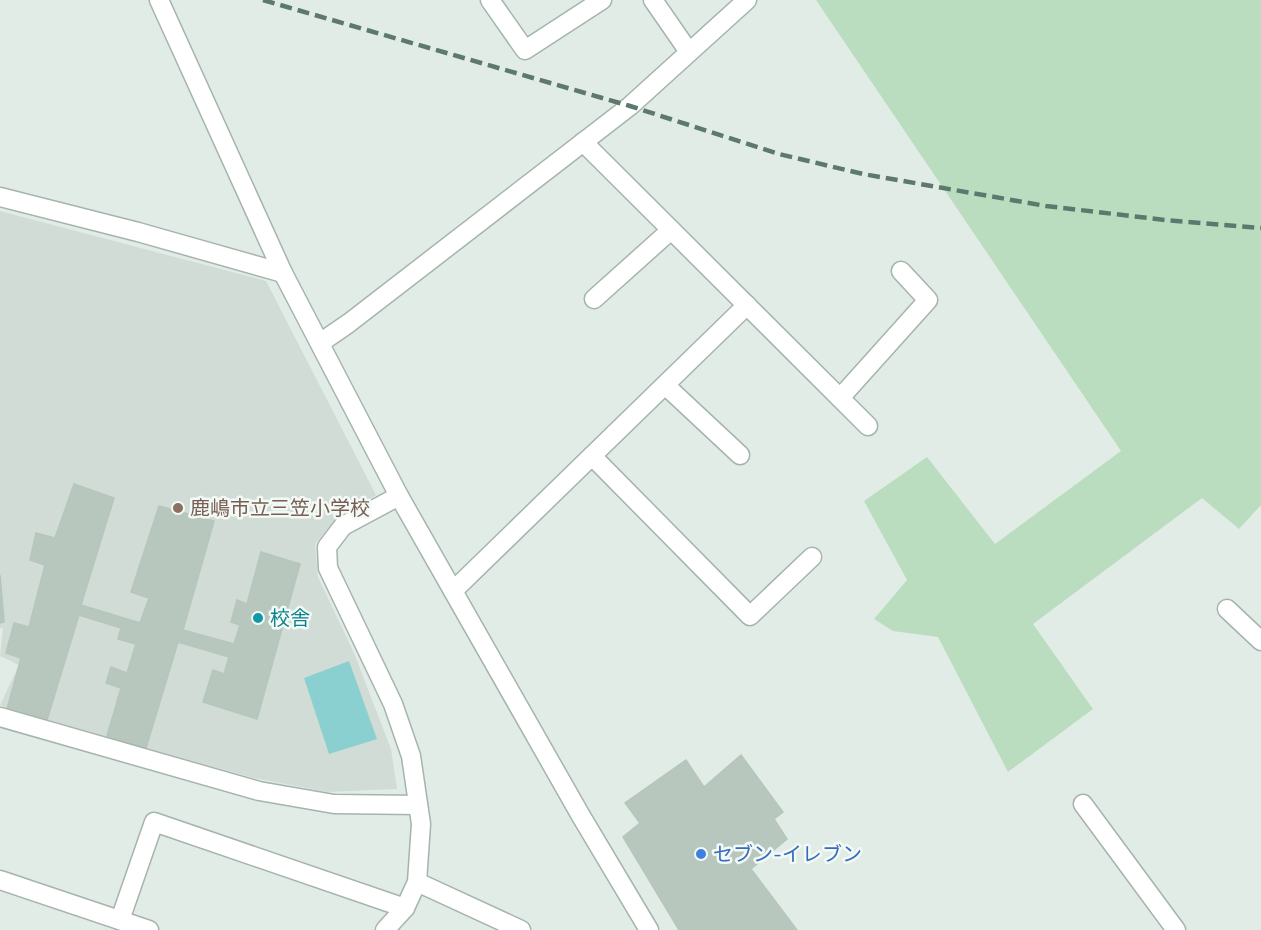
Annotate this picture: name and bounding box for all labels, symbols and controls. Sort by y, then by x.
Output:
place label: 鹿嶋市立三笠小学校 [190,495,370,521]
marker: 鹿嶋市立三笠小学校 [171,501,185,515]
place label: 校舎 [270,605,310,631]
marker: 校舎 [251,611,265,625]
place label: セブン-イレブン [713,841,862,867]
marker: セブン-イレブン [694,847,708,861]

